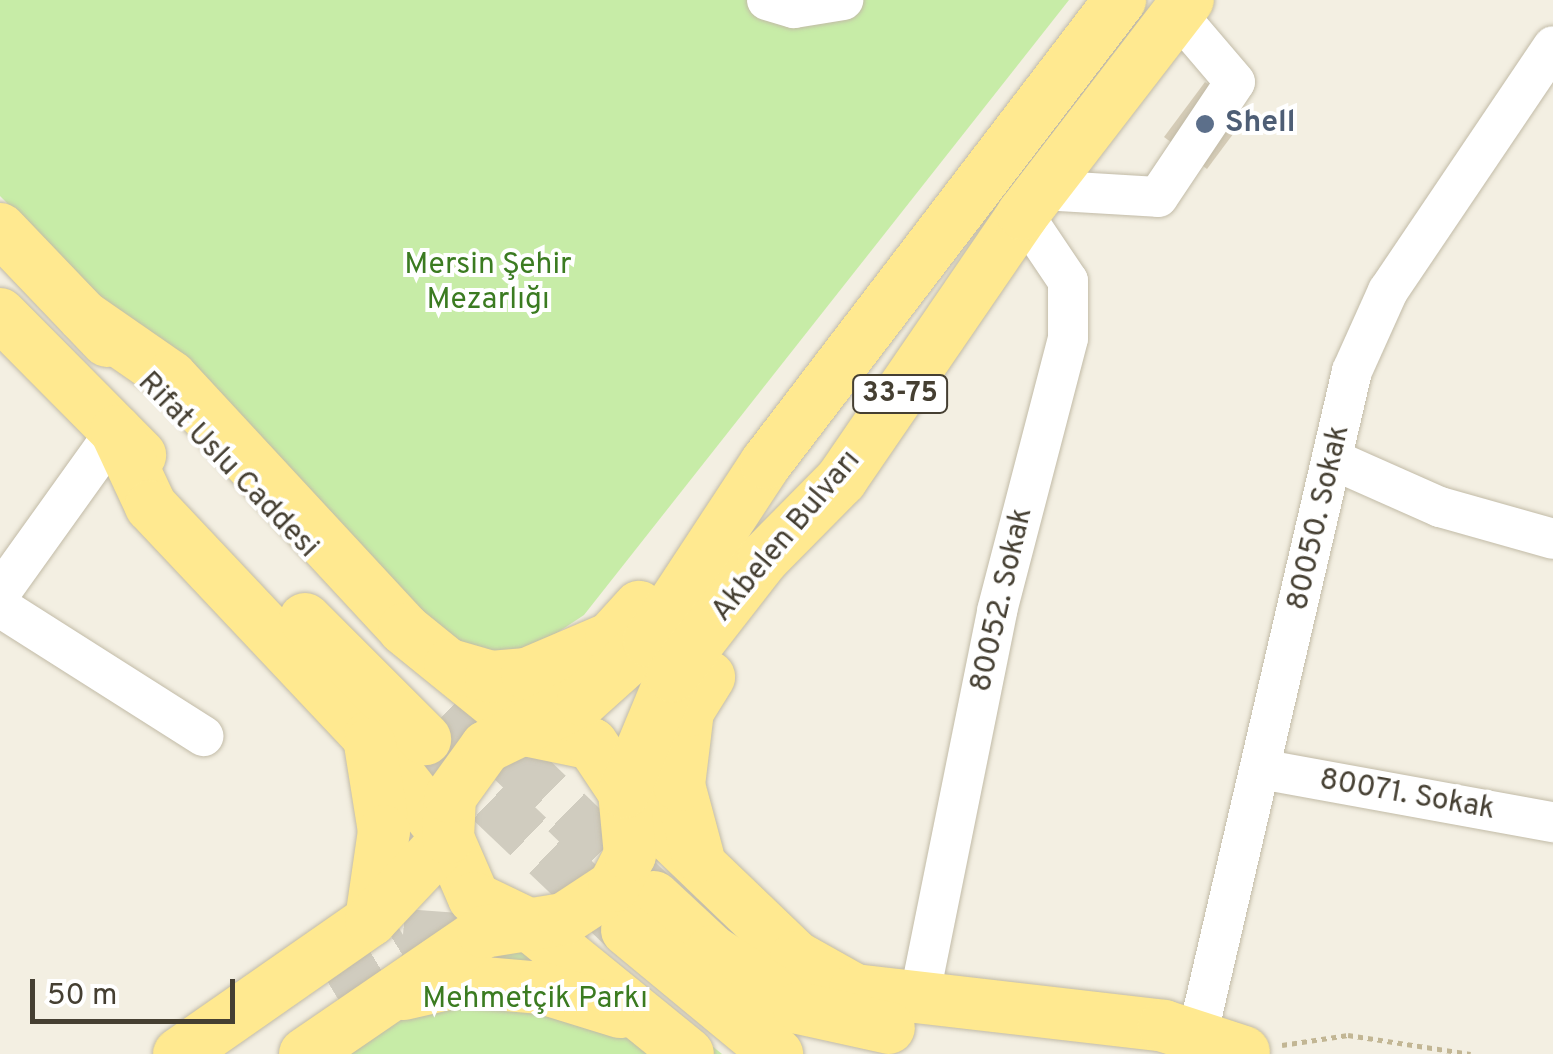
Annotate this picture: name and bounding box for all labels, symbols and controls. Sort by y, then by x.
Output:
place label: Shell [1225,106,1295,142]
marker: Shell [1194,113,1216,135]
park label: Mersin Şehir Mezarlığı [404,248,572,318]
street label: Rifat Uslu Caddesi [129,366,325,566]
road number: 33-75 [850,371,950,417]
street label: 80050. Sokak [1281,422,1359,614]
street label: Akbelen Bulvarı [705,444,869,630]
street label: 80052. Sokak [964,504,1042,696]
street label: 80071. Sokak [1316,763,1498,829]
scale bar [35,959,240,1021]
text: 50 m [47,978,117,1015]
park label: Mehmetçik Parkı [422,982,648,1018]

